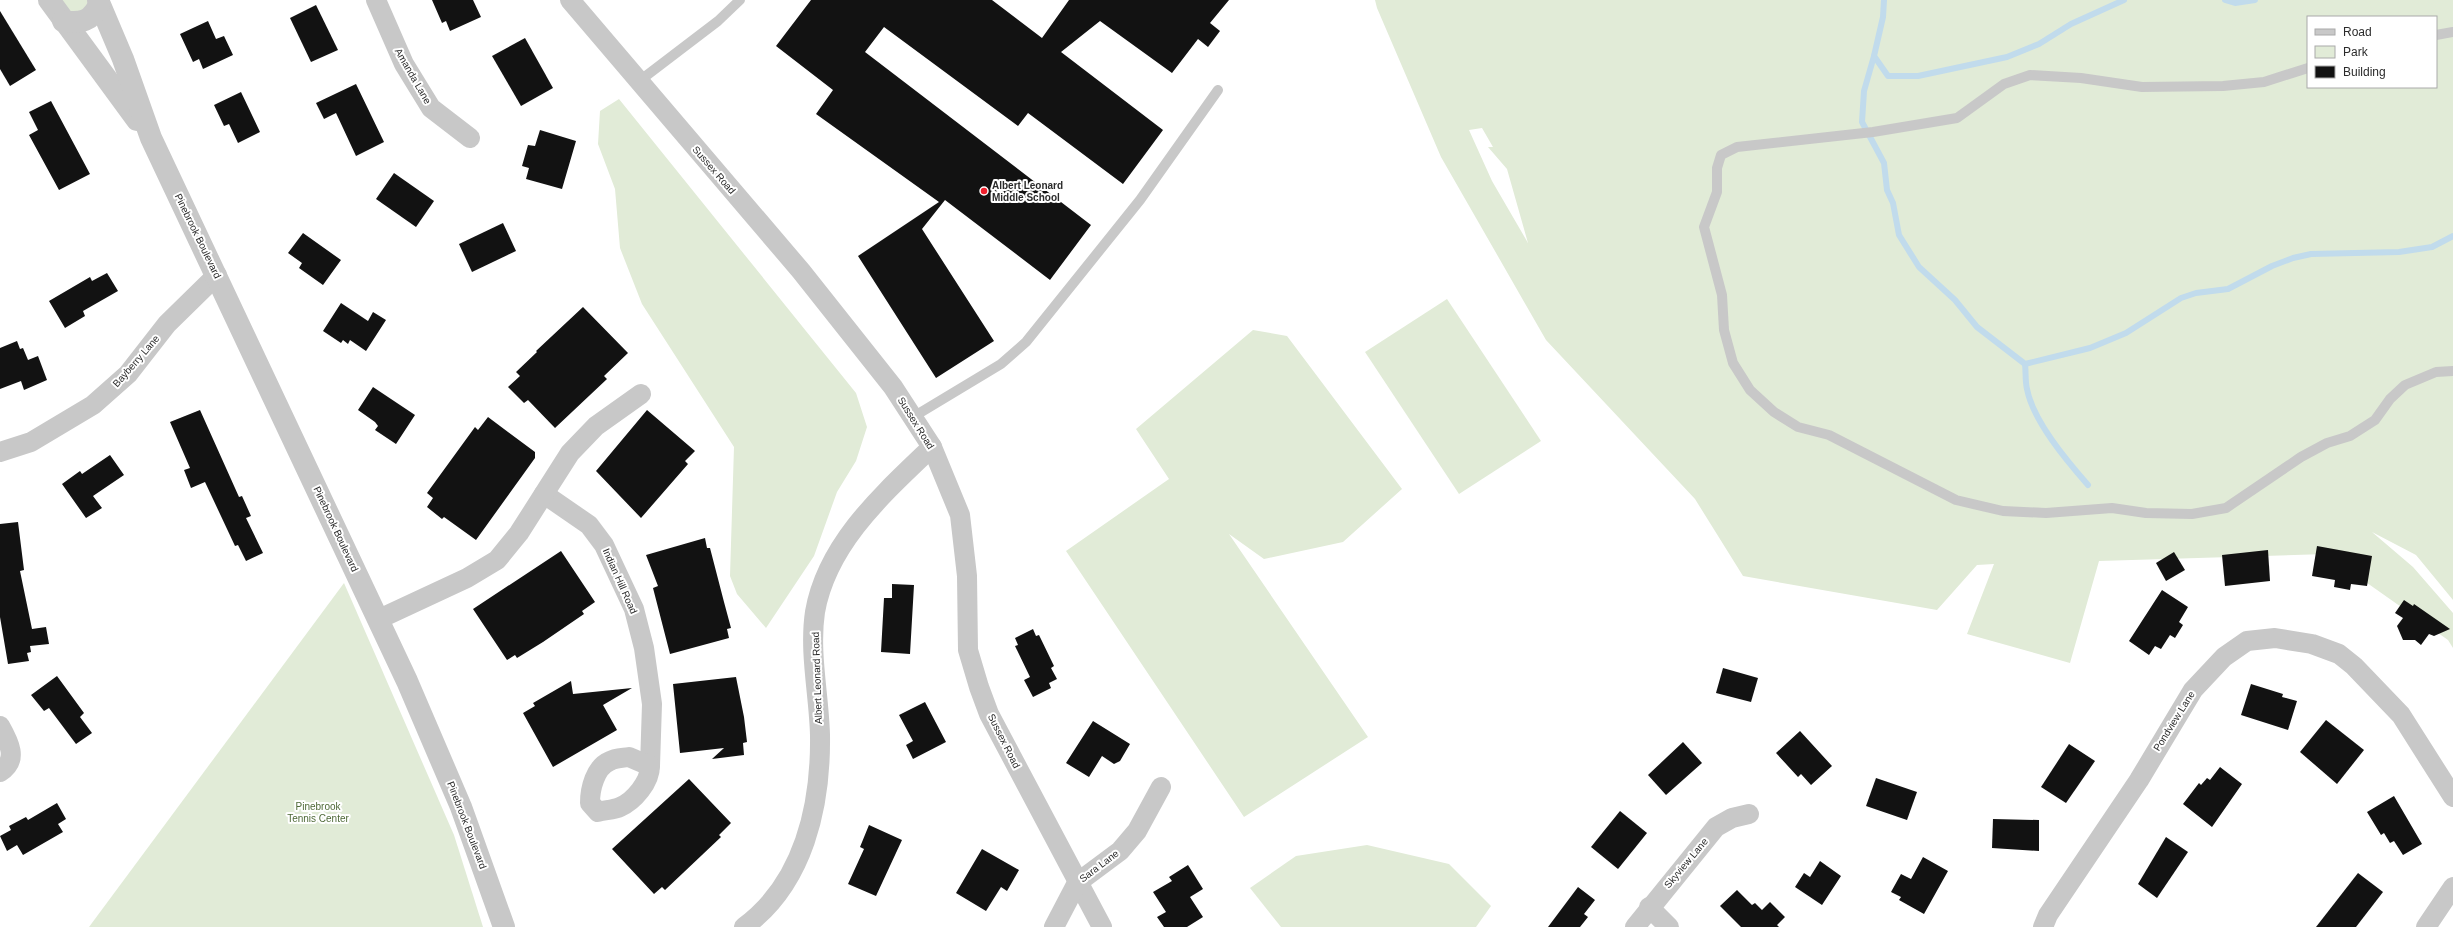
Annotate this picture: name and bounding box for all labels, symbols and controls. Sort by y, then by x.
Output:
legend [2307,16,2437,88]
text: Road [2343,25,2372,39]
text: Park [2343,45,2369,59]
street label: Amanda Lane [393,46,434,106]
text: Building [2343,65,2386,79]
street label: Sussex Road [690,144,738,196]
place label: Albert Leonard Middle School [992,180,1063,203]
marker: Albert Leonard Middle School [979,186,989,196]
street label: Pinebrook Boulevard [173,192,223,280]
street label: Bayberry Lane [111,333,162,389]
street label: Sussex Road [896,395,936,451]
street label: Pinebrook Boulevard [311,485,361,573]
street label: Indian Hill Road [601,547,639,615]
street label: Albert Leonard Road [810,632,824,724]
street label: Pondview Lane [2151,689,2197,753]
street label: Sussex Road [986,712,1022,770]
street label: Pinebrook Boulevard [445,780,489,870]
park label: Pinebrook Tennis Center [287,801,350,824]
street label: Skyview Lane [1662,835,1710,890]
street label: Sara Lane [1077,847,1121,884]

